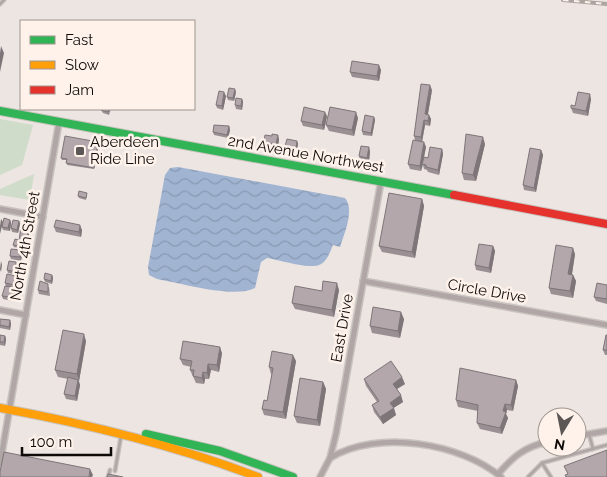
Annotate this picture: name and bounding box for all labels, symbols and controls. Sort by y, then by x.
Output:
legend [20,20,195,110]
text: Fast [65,31,93,49]
text: Slow [65,56,99,74]
text: Jam [65,81,94,99]
street label: 2nd Avenue Northwest [227,131,385,177]
place label: Aberdeen Ride Line [90,133,159,168]
marker: Aberdeen Ride Line [74,145,86,157]
street label: North 4th Street [7,190,43,302]
street label: Circle Drive [446,275,528,307]
street label: East Drive [327,292,357,364]
north arrow [537,407,587,457]
scale bar [22,424,111,456]
text: 100 m [30,433,72,451]
text: N [553,436,566,454]

